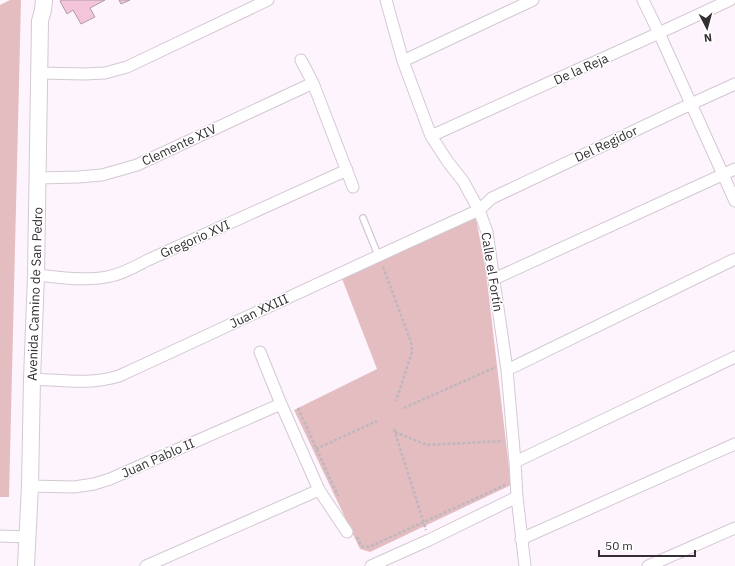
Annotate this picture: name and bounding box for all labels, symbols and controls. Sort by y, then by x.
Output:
north arrow [687,8,727,48]
text: N [703,31,713,45]
street label: De la Reja [551,49,611,89]
street label: Clemente XIV [139,120,219,170]
street label: Del Regidor [572,122,640,166]
street label: Avenida Camino de San Pedro [23,207,47,381]
street label: Gregorio XVI [158,216,232,262]
street label: Calle el Fortín [477,231,507,313]
street label: Juan XXIII [227,290,291,332]
street label: Juan Pablo II [119,434,197,482]
scale bar [599,532,695,558]
text: 50 m [605,538,633,553]

